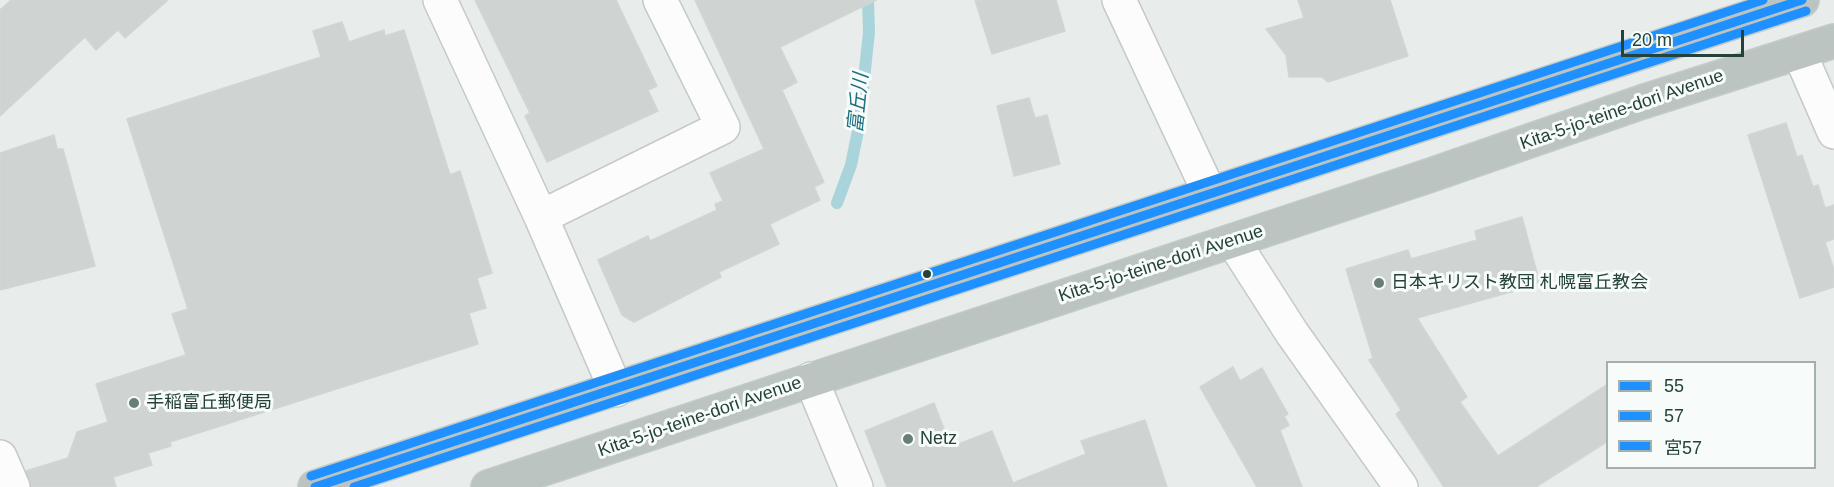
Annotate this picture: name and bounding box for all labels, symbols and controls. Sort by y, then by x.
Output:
scale bar [1624,18,1747,56]
text: 20 m [1632,30,1672,50]
street label: Kita-5-jo-teine-dori Avenue [1517,65,1727,155]
water label: 富丘川 [844,72,874,134]
street label: Kita-5-jo-teine-dori Avenue [1056,221,1266,307]
unlabelled marker [921,268,933,280]
place label: 日本キリスト教団 札幌富丘教会 [1391,272,1648,294]
marker: 日本キリスト教団 札幌富丘教会 [1372,276,1386,290]
legend [1606,361,1816,469]
street label: Kita-5-jo-teine-dori Avenue [595,372,805,462]
text: 55 [1664,376,1684,396]
place label: 手稲富丘郵便局 [146,392,272,414]
marker: 手稲富丘郵便局 [127,396,141,410]
text: 57 [1664,406,1684,426]
place label: Netz [920,428,957,450]
marker: Netz [901,432,915,446]
text: 宮57 [1664,438,1702,458]

